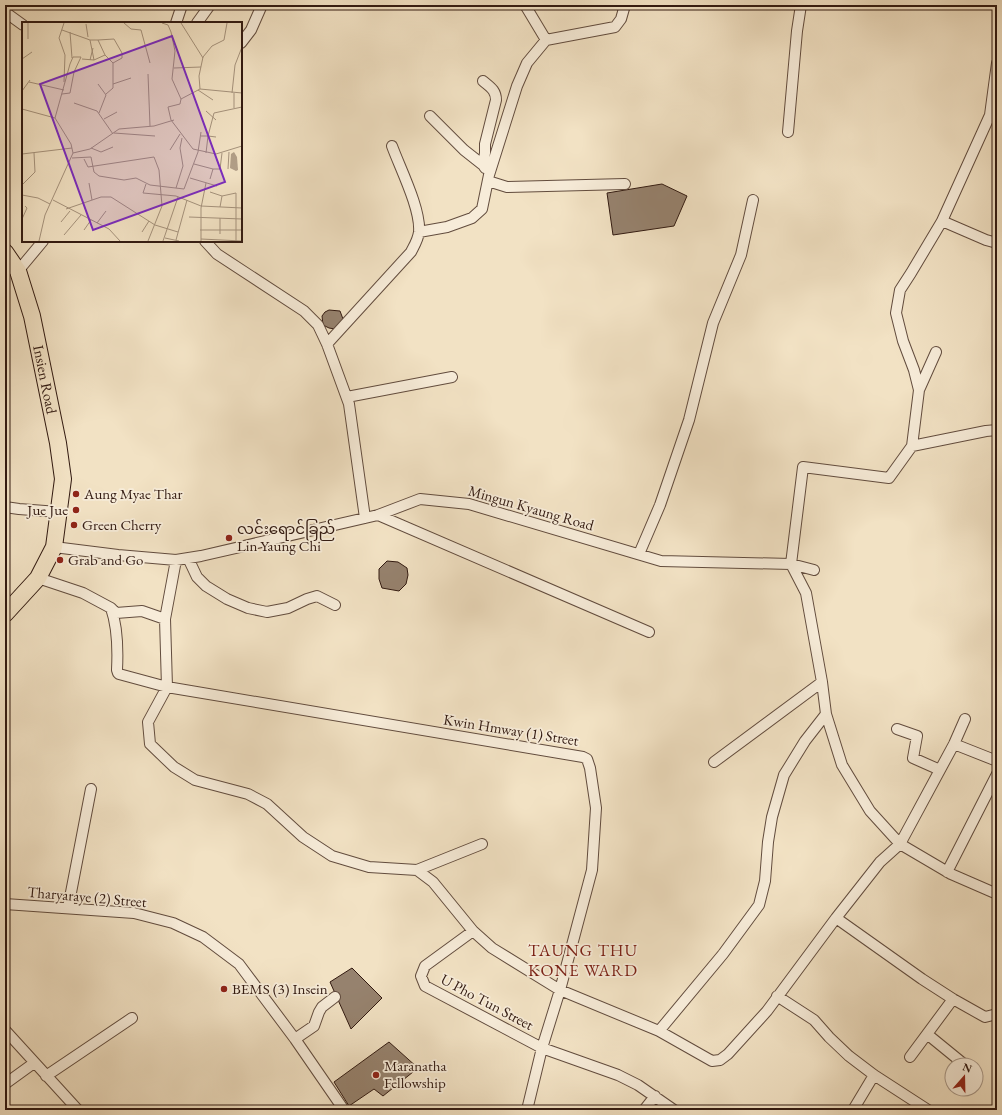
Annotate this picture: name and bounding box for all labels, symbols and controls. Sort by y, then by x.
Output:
inset map [22,22,242,242]
street label: Insien Road [29,343,62,416]
street label: Mingun Kyaung Road [466,481,597,535]
place label: Aung Myae Thar [83,484,183,503]
marker: Aung Myae Thar [71,489,81,499]
place label: Jue Jue [25,500,68,519]
marker: Jue Jue [71,505,81,515]
place label: Green Cherry [82,515,162,534]
place label: လင်းရောင်ခြည် Lin Yaung Chi [237,519,335,555]
marker: Green Cherry [69,520,79,530]
marker: လင်းရောင်ခြည် Lin Yaung Chi [224,533,234,543]
place label: Grab and Go [68,550,144,569]
marker: Grab and Go [55,555,65,565]
street label: Kwin Hmway (1) Street [442,709,580,750]
street label: Tharyaraye (2) Street [27,882,148,911]
district label: TAUNG THU KONE WARD [528,939,638,981]
street label: U Pho Tun Street [438,969,537,1034]
place label: BEMS (3) Insein [232,979,328,998]
marker: BEMS (3) Insein [219,984,229,994]
place label: Maranatha Fellowship [384,1056,447,1092]
north arrow [944,1057,984,1097]
text: N [961,1060,974,1076]
marker: Maranatha Fellowship [371,1070,381,1080]

